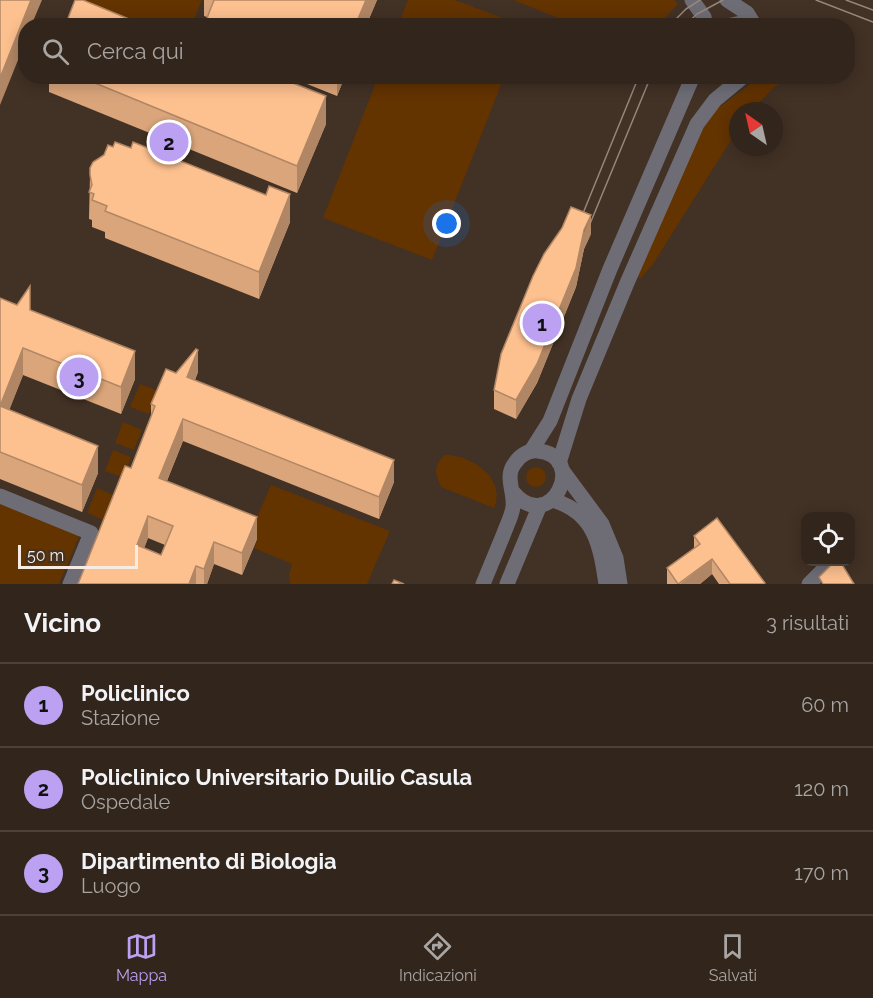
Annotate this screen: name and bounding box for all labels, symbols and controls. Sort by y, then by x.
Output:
search box [18,18,855,84]
icon: search [39,35,72,68]
text: Cerca qui [87,38,184,64]
north arrow [729,102,783,156]
pin: 2 [150,120,188,164]
your location [432,209,461,238]
pin: 1 [522,300,562,346]
pin: 3 [60,354,98,400]
map controls [801,512,855,566]
button: locate [801,512,855,566]
scale bar [18,542,138,570]
text: 50 m [27,546,64,565]
text: Vicino [24,608,101,638]
text: 3 risultati [766,611,849,635]
text: Policlinico [81,680,190,706]
text: 1 [39,693,48,717]
text: 60 m [801,693,849,717]
text: Stazione [81,706,160,730]
text: Policlinico Universitario Duilio Casula [81,764,472,790]
text: 2 [38,777,49,801]
text: 120 m [794,777,849,801]
text: Ospedale [81,790,170,814]
text: Dipartimento di Biologia [81,848,337,874]
text: 3 [38,861,49,885]
text: 170 m [794,861,849,885]
text: Luogo [81,874,141,898]
tab: Mappa [116,930,167,985]
tab: Indicazioni [399,930,477,985]
tab: Salvati [709,930,757,985]

